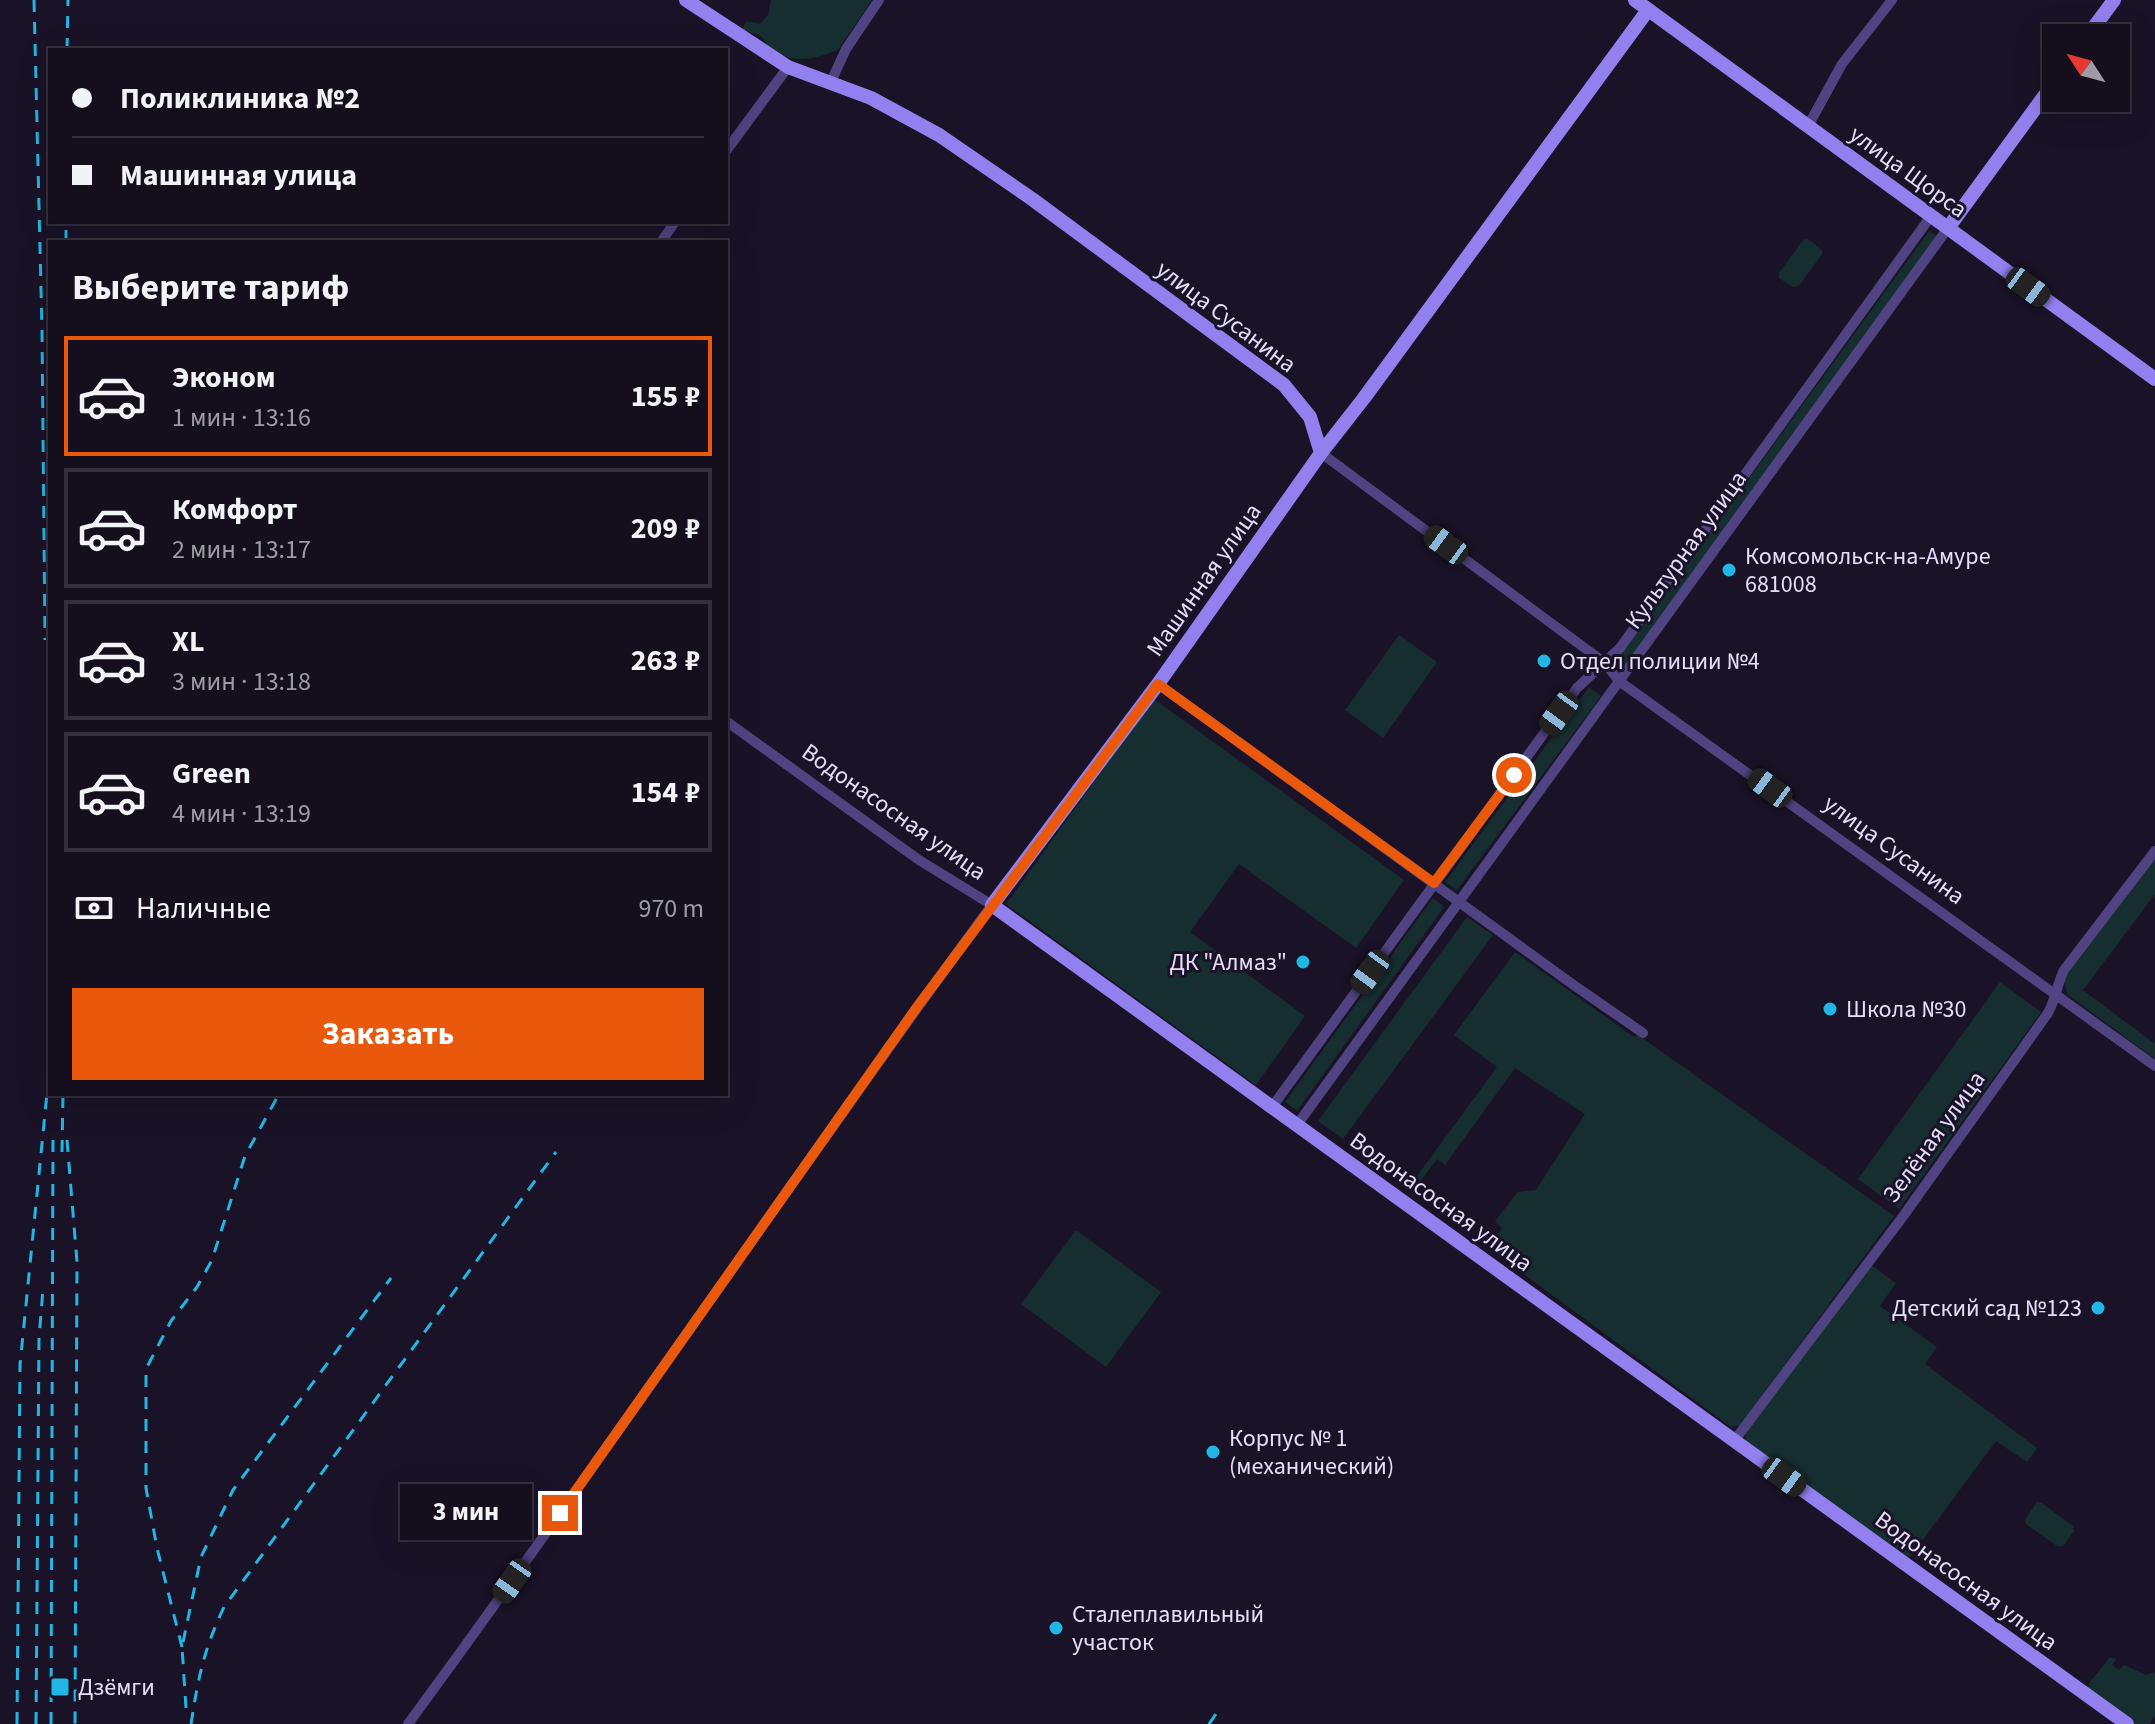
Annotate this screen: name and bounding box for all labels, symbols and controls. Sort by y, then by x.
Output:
north arrow [2042,24,2130,112]
map controls [2042,24,2130,112]
text: Поликлиника №2 [120,77,360,120]
street label: улица Щорса [1842,117,1974,227]
text: Машинная улица [120,154,357,197]
street label: улица Сусанина [1149,253,1303,381]
text: Выберите тариф [72,262,349,313]
car [2002,263,2054,311]
text: Эконом [172,356,276,399]
icon: car [76,360,148,432]
text: 155 ₽ [631,375,700,418]
text: 1 мин · 13:16 [172,399,311,436]
street label: Культурная улица [1616,463,1756,637]
text: Комфорт [172,488,298,531]
icon: car [76,492,148,564]
street label: Машинная улица [1138,496,1270,664]
text: 209 ₽ [631,507,700,550]
car [1420,521,1472,569]
text: 2 мин · 13:17 [172,531,311,568]
place label: Комсомольск-на-Амуре 681008 [1745,539,1991,602]
marker: Комсомольск-на-Амуре 681008 [1720,561,1738,579]
text: XL [172,620,205,663]
icon: car [76,624,148,696]
text: 263 ₽ [631,639,700,682]
place label: Отдел полиции №4 [1560,644,1760,679]
marker: Отдел полиции №4 [1535,652,1553,670]
text: 3 мин · 13:18 [172,663,311,700]
car [1535,687,1583,739]
street label: Водонасосная улица [794,735,994,889]
text: Green [172,752,251,795]
icon: car [76,756,148,828]
route start [1496,757,1532,793]
car [1744,764,1796,812]
text: 154 ₽ [631,771,700,814]
street label: улица Сусанина [1816,787,1972,913]
text: 4 мин · 13:19 [172,795,311,832]
icon: cash [72,886,116,930]
text: Наличные [136,887,271,930]
text: 970 m [638,890,704,927]
place label: ДК "Алмаз" [1170,945,1287,980]
car [1346,946,1394,998]
marker: ДК "Алмаз" [1294,953,1312,971]
button: Заказать [72,988,704,1080]
place label: Школа №30 [1846,992,1966,1027]
marker: Школа №30 [1821,1000,1839,1018]
street label: Зелёная улица [1874,1064,1994,1210]
street label: Водонасосная улица [1342,1124,1540,1280]
place label: Детский сад №123 [1892,1291,2082,1326]
marker: Детский сад №123 [2089,1299,2107,1317]
place label: Корпус № 1 (механический) [1229,1421,1394,1484]
marker: Корпус № 1 (механический) [1204,1443,1222,1461]
car [1758,1453,1810,1501]
callout: 3 мин [400,1485,532,1541]
text: 3 мин [433,1493,499,1530]
route end [542,1495,578,1531]
street label: Водонасосная улица [1867,1503,2065,1659]
car [488,1554,536,1608]
place label: Сталеплавильный участок [1072,1597,1264,1660]
marker: Сталеплавильный участок [1047,1619,1065,1637]
place label: Дзёмги [78,1670,155,1705]
marker: Дзёмги [49,1676,71,1698]

